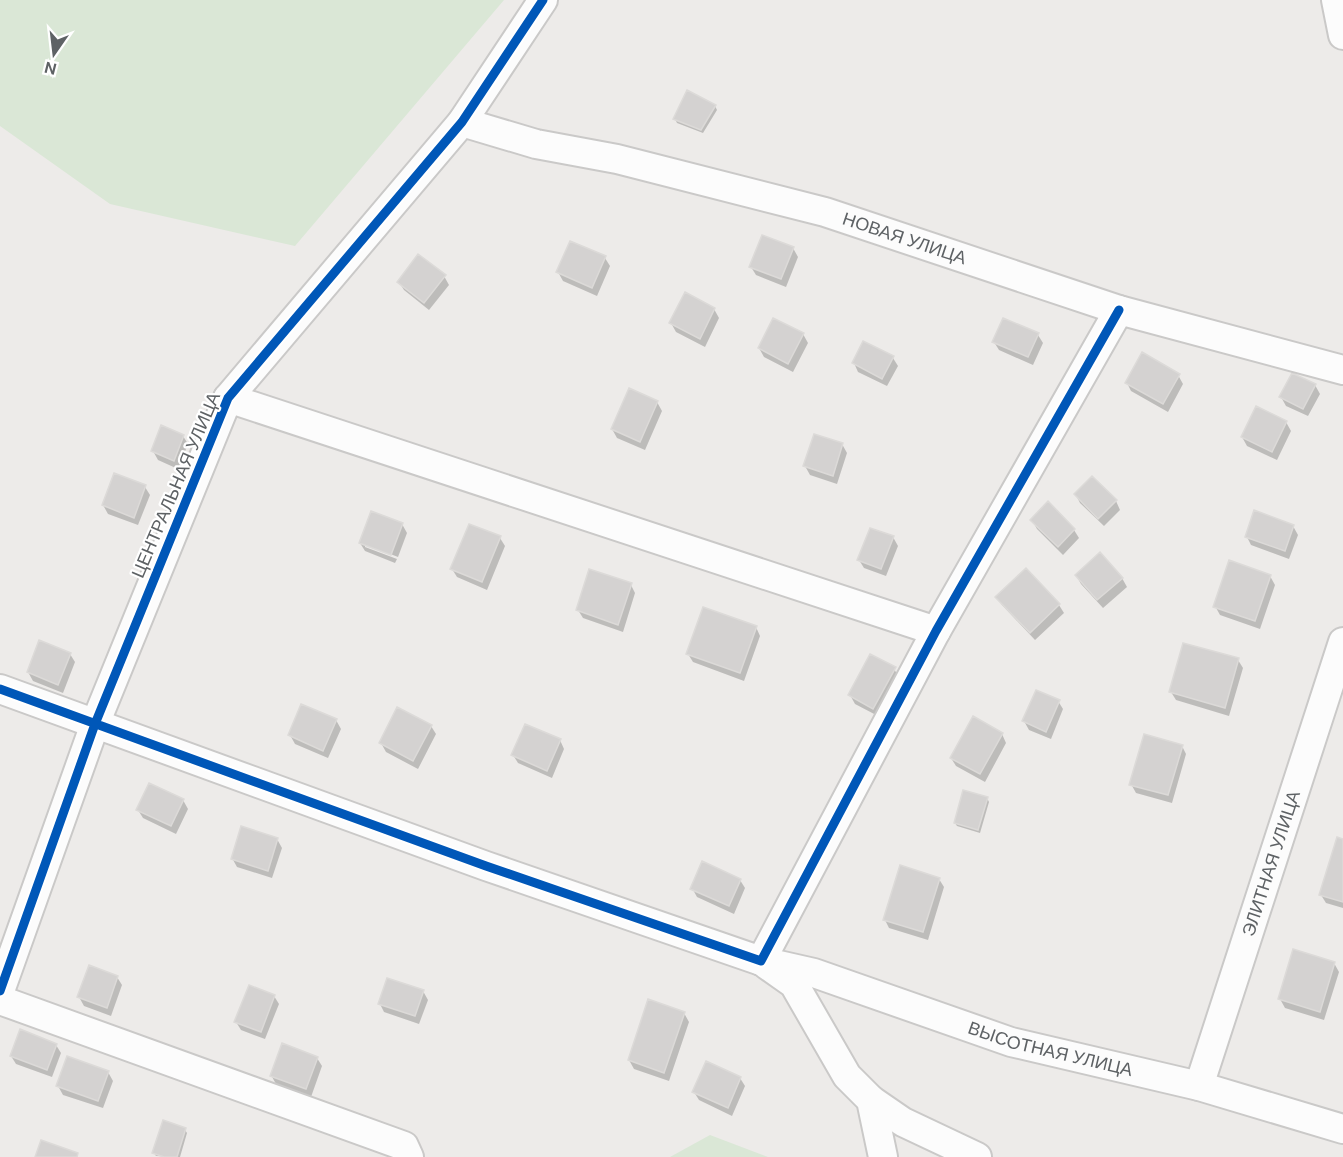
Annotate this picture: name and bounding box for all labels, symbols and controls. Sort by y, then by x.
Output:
north arrow [24,24,84,84]
text: N [42,56,59,80]
street label: НОВАЯ УЛИЦА [839,207,970,270]
street label: ЦЕНТРАЛЬНАЯ УЛИЦА [126,388,226,582]
street label: ЭЛИТНАЯ УЛИЦА [1236,787,1306,939]
street label: ВЫСОТНАЯ УЛИЦА [965,1016,1135,1082]

